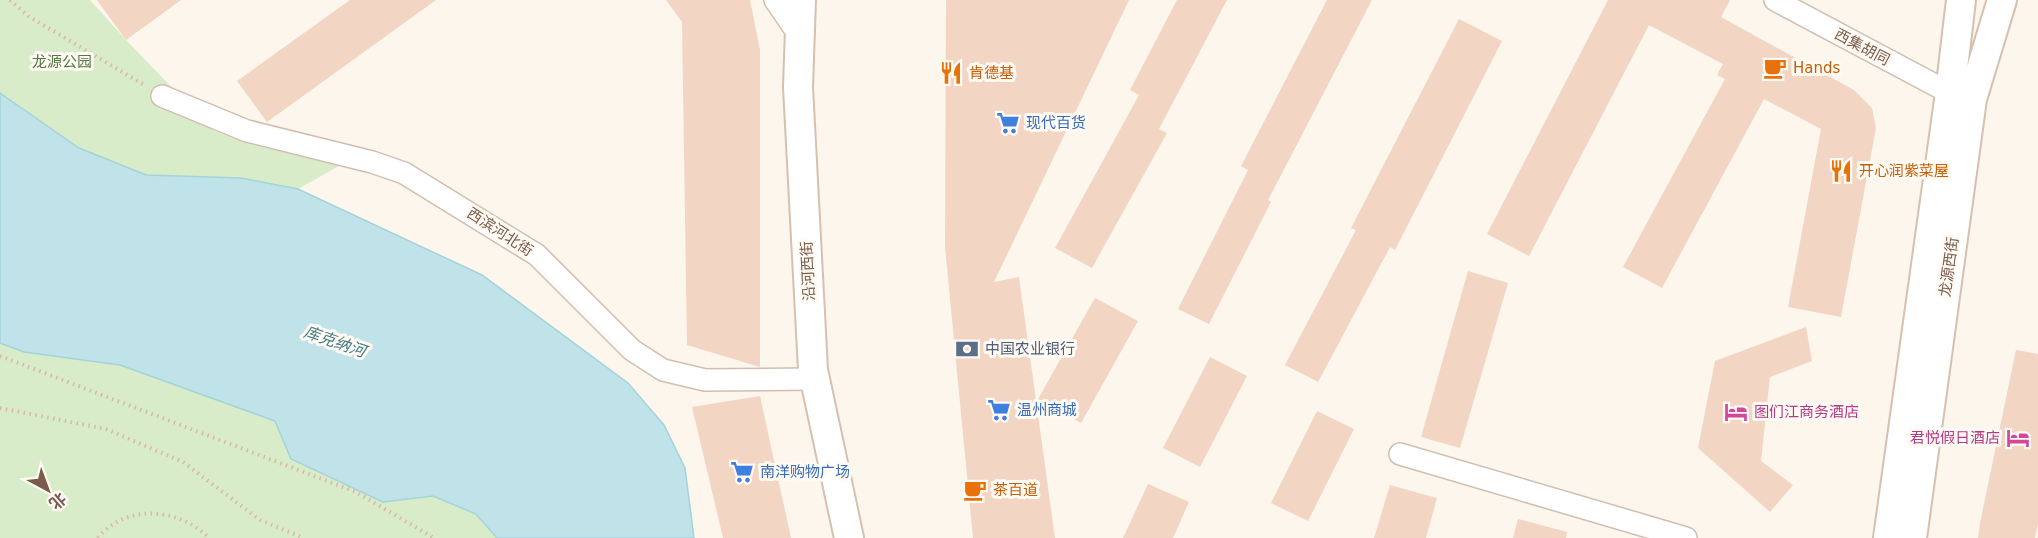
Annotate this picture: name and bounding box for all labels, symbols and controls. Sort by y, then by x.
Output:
street label: 西集胡同 [1831,25,1893,69]
park label: 龙源公园 [32,53,92,71]
cafe icon: Hands [1762,55,1788,81]
place label: Hands [1793,59,1840,77]
restaurant icon: 肯德基 [938,60,964,86]
place label: 肯德基 [969,64,1014,82]
supermarket icon: 现代百货 [995,110,1021,136]
place label: 现代百货 [1026,114,1086,132]
restaurant icon: 开心润紫菜屋 [1828,158,1854,184]
place label: 开心润紫菜屋 [1859,162,1949,180]
street label: 西滨河北街 [464,204,536,260]
street label: 龙源西街 [1936,236,1962,298]
street label: 沿河西街 [797,241,819,301]
water label: 库克纳河 [301,322,371,362]
bank icon: 中国农业银行 [954,336,980,362]
place label: 中国农业银行 [985,340,1075,358]
supermarket icon: 温州商城 [986,397,1012,423]
hotel icon: 图们江商务酒店 [1723,399,1749,425]
place label: 温州商城 [1017,401,1077,419]
place label: 图们江商务酒店 [1754,403,1859,421]
hotel icon: 君悦假日酒店 [2005,425,2031,451]
place label: 君悦假日酒店 [1910,429,2000,447]
supermarket icon: 南洋购物广场 [729,459,755,485]
north arrow [18,460,78,520]
place label: 南洋购物广场 [760,463,850,481]
cafe icon: 茶百道 [962,477,988,503]
place label: 茶百道 [993,481,1038,499]
text: 北 [45,489,70,513]

